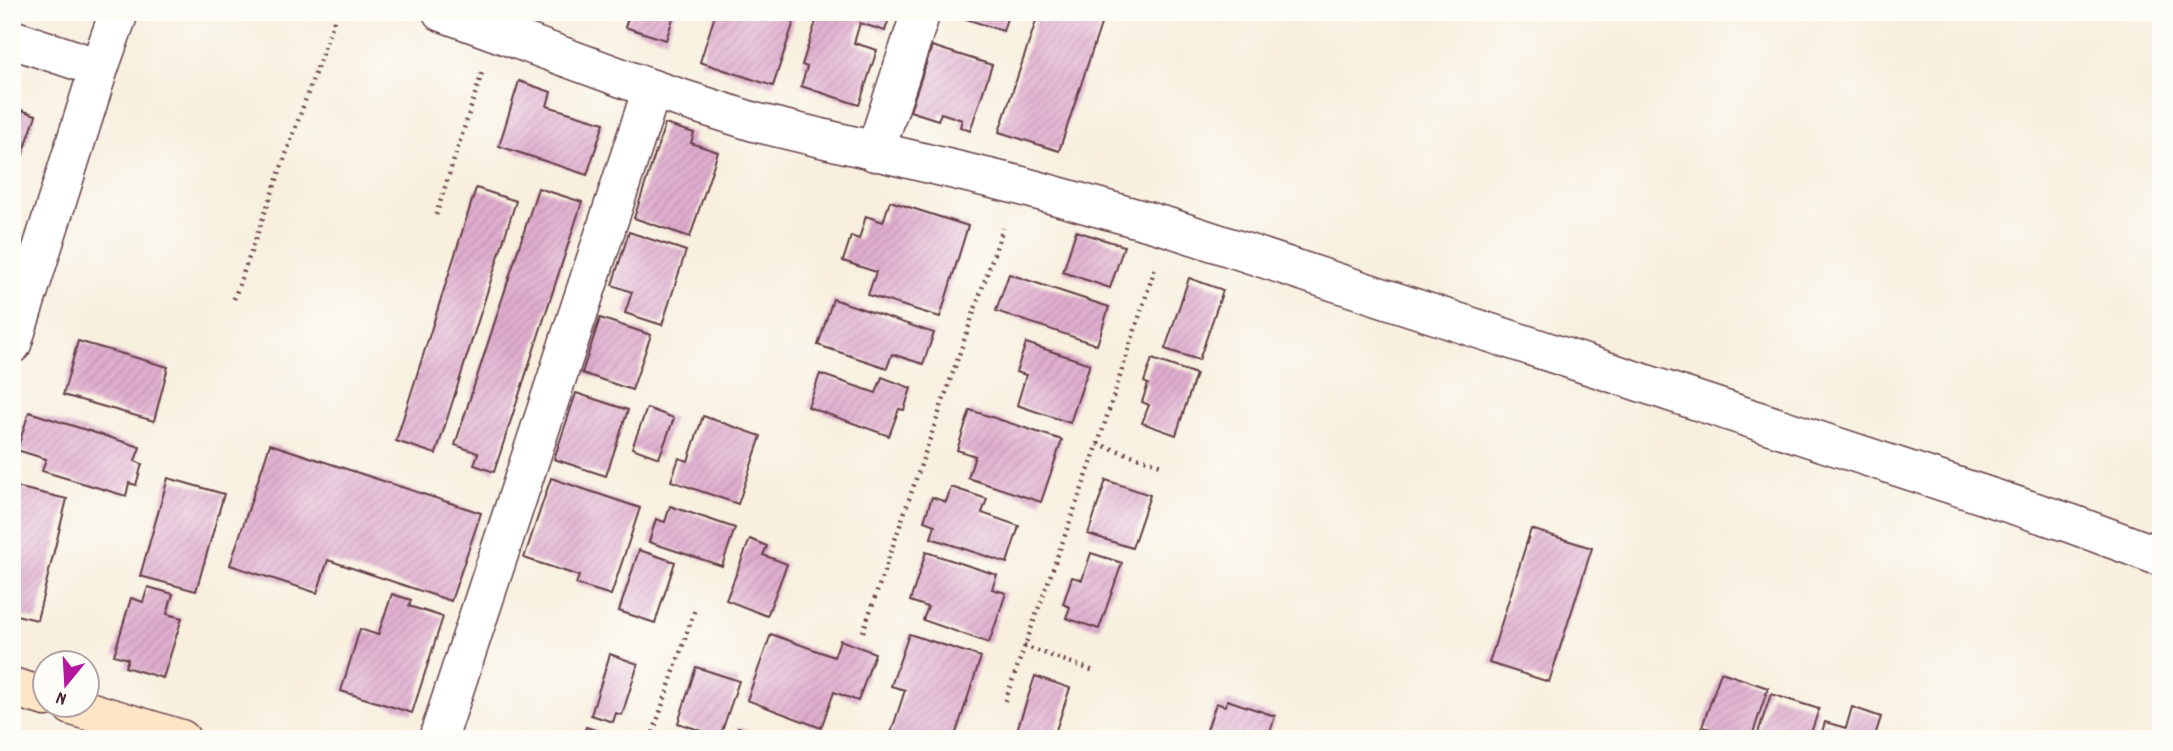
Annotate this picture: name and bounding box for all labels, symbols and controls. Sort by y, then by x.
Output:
north arrow [32,650,102,720]
text: N [53,683,70,711]

